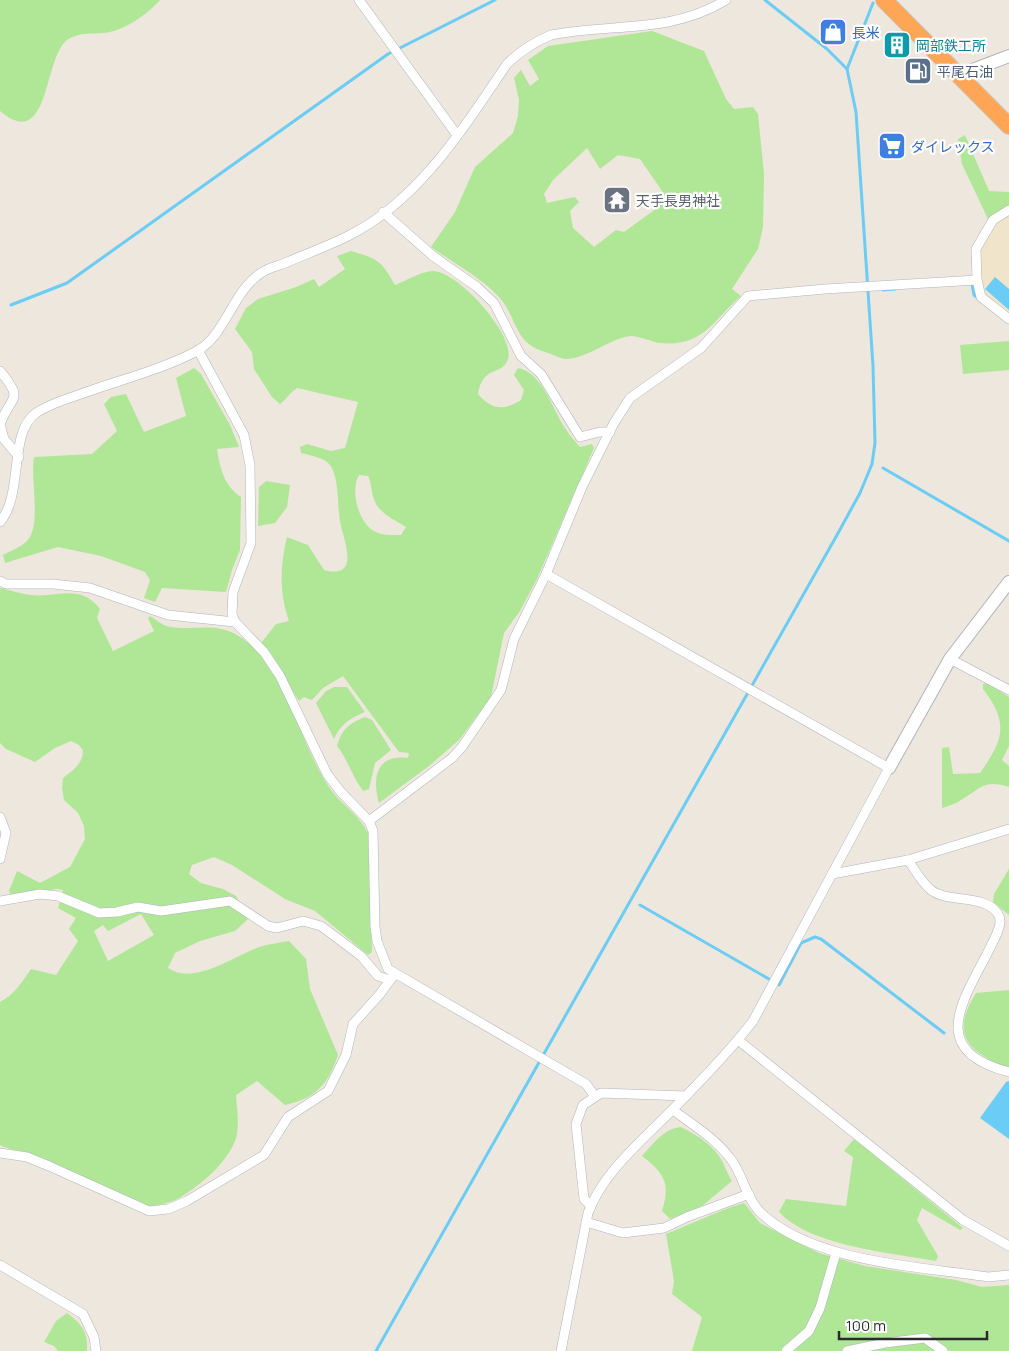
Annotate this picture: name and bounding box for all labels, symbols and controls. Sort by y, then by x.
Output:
shop icon: 長米 [818,17,848,47]
place label: 長米 [852,23,880,42]
building icon: 岡部鉄工所 [882,30,912,60]
place label: 岡部鉄工所 [916,36,986,55]
fuel station icon: 平尾石油 [903,56,933,86]
place label: 平尾石油 [937,62,993,81]
supermarket icon: ダイレックス [877,131,907,161]
place label: ダイレックス [911,137,995,156]
temple icon: 天手長男神社 [602,185,632,215]
place label: 天手長男神社 [636,191,720,210]
scale bar [839,1308,986,1340]
text: 100 m [846,1315,886,1336]

